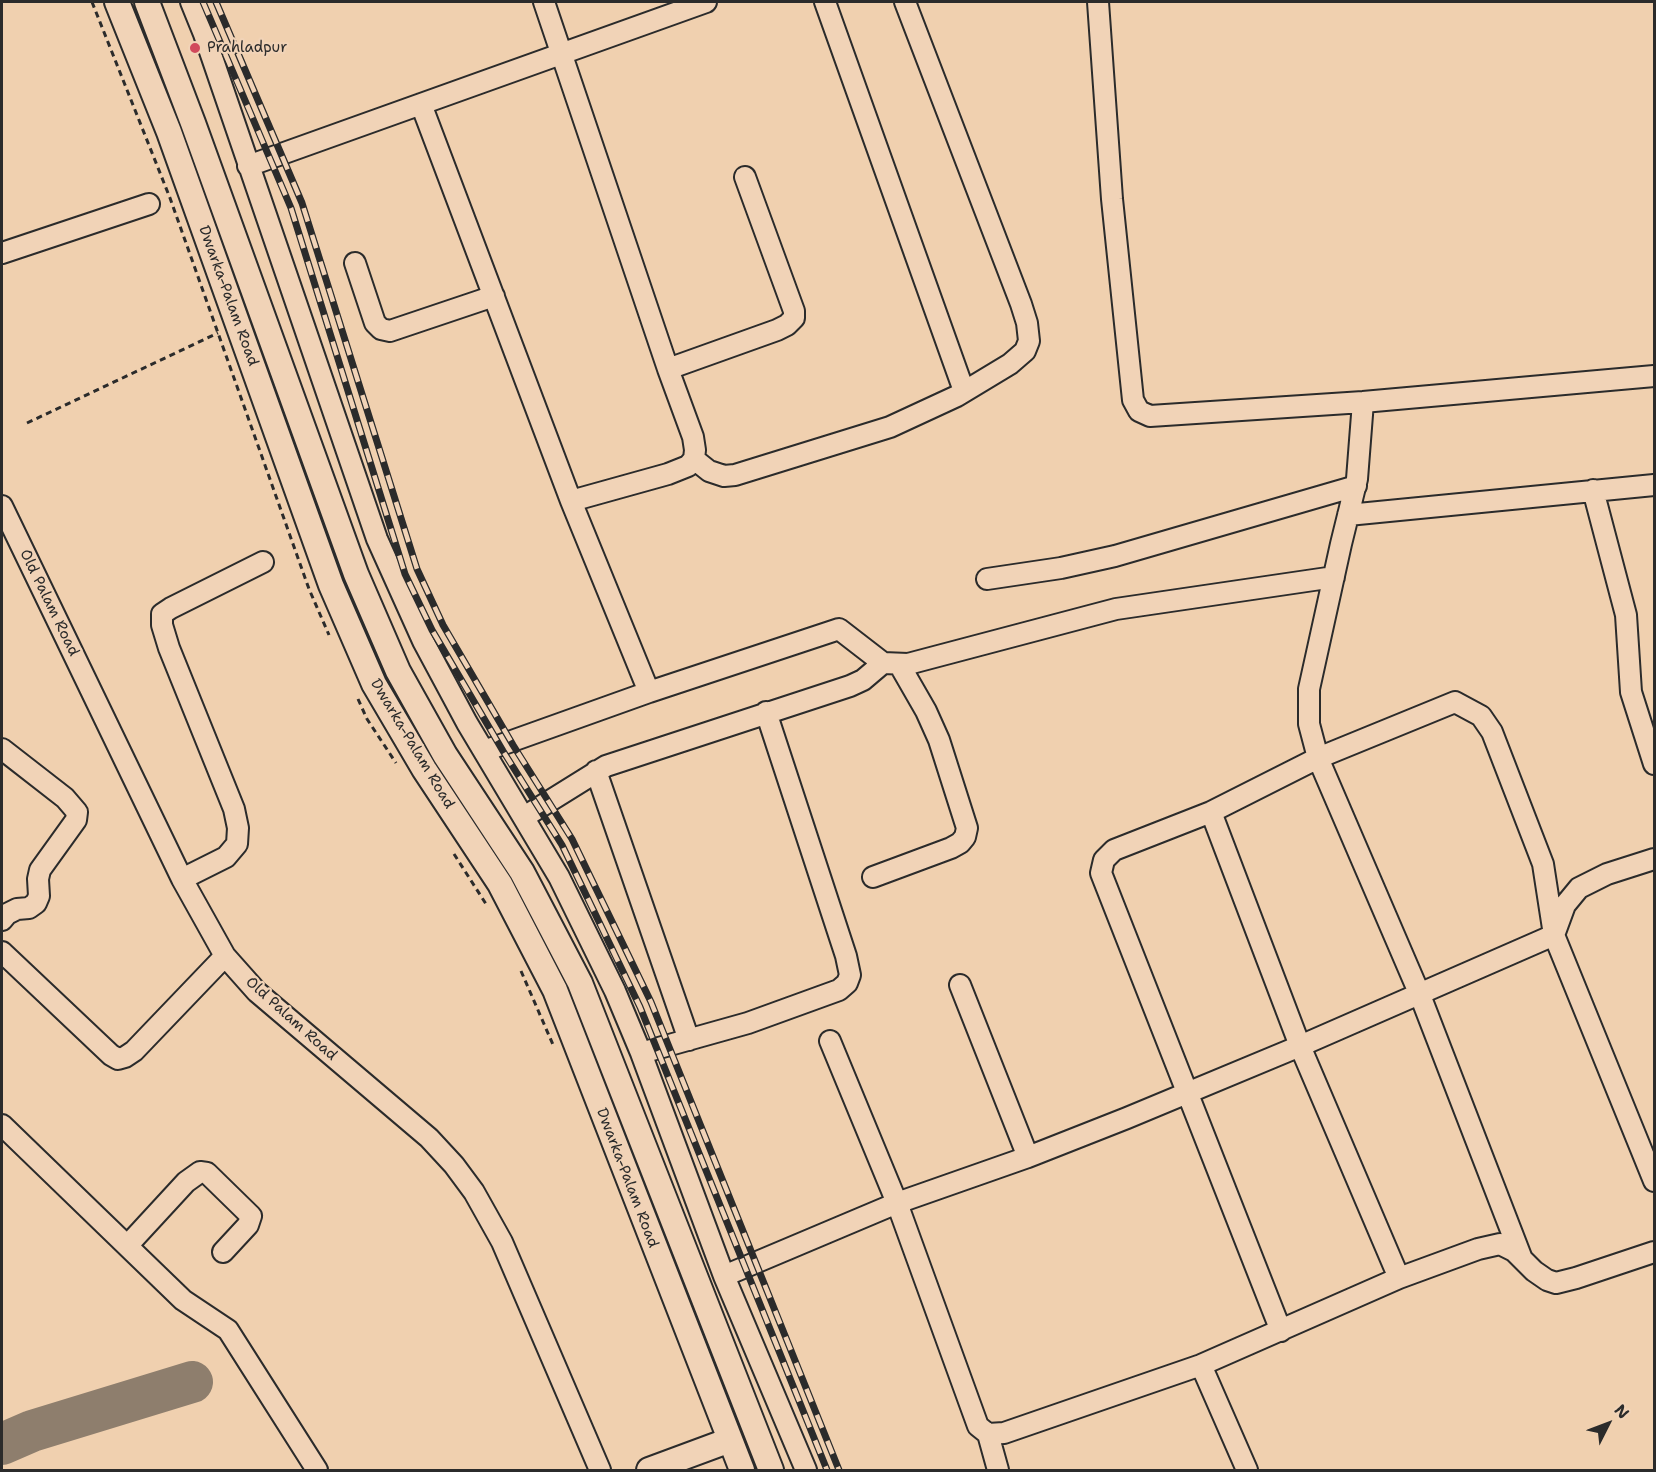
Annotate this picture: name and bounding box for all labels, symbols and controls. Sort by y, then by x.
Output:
place label: Prahladpur [207,39,287,57]
marker: Prahladpur [188,41,202,55]
street label: Dwarka-Palam Road [194,223,262,369]
street label: Old Palam Road [15,547,83,659]
street label: Dwarka-Palam Road [366,676,458,812]
street label: Old Palam Road [242,973,340,1065]
street label: Dwarka-Palam Road [592,1106,662,1250]
north arrow [1578,1394,1638,1454]
text: N [1610,1400,1634,1423]

